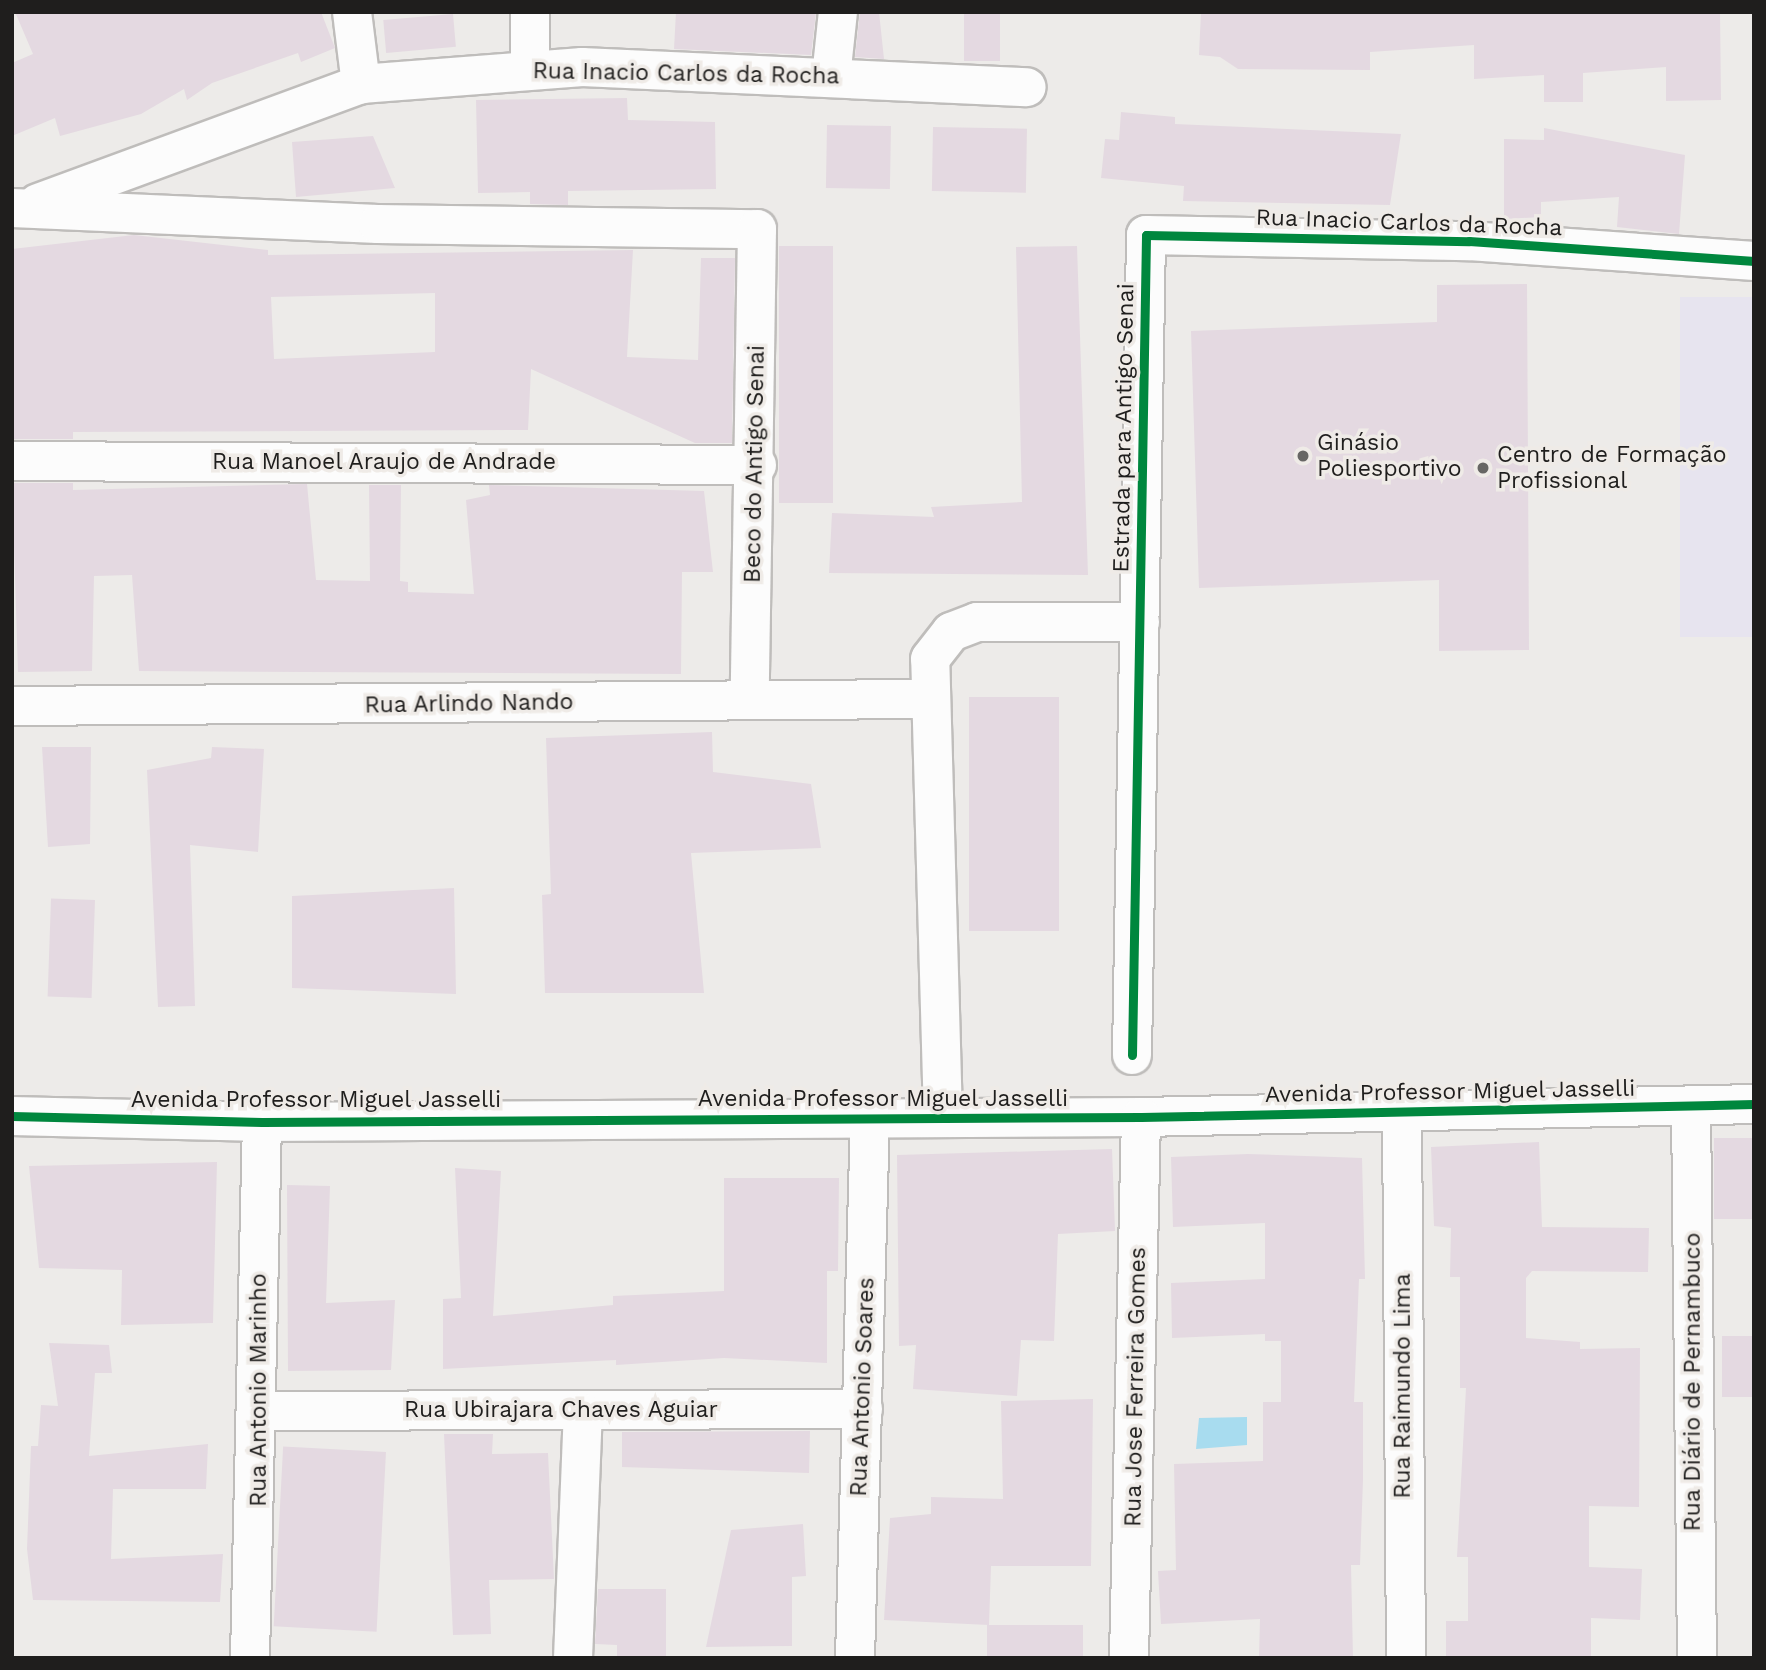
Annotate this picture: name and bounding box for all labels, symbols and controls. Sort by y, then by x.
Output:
street label: Rua Inacio Carlos da Rocha [532,58,840,90]
street label: Rua Inacio Carlos da Rocha [1255,204,1563,242]
street label: Estrada para Antigo Senai [1108,282,1140,574]
street label: Beco do Antigo Senai [739,344,771,584]
place label: Ginásio Poliesportivo [1317,429,1462,483]
place label: Centro de Formação Profissional [1497,441,1727,495]
street label: Rua Manoel Araujo de Andrade [210,448,558,476]
marker: Ginásio Poliesportivo [1295,448,1311,464]
marker: Centro de Formação Profissional [1475,460,1491,476]
street label: Rua Arlindo Nando [364,688,574,720]
street label: Avenida Professor Miguel Jasselli [1263,1075,1637,1109]
street label: Avenida Professor Miguel Jasselli [697,1085,1069,1113]
street label: Avenida Professor Miguel Jasselli [130,1086,502,1114]
street label: Rua Diário de Pernambuco [1679,1232,1707,1532]
street label: Rua Jose Ferreira Gomes [1120,1246,1152,1528]
street label: Rua Antonio Marinho [245,1272,273,1508]
street label: Rua Raimundo Lima [1389,1273,1417,1499]
street label: Rua Antonio Soares [845,1276,881,1498]
street label: Rua Ubirajara Chaves Aguiar [403,1396,719,1424]

